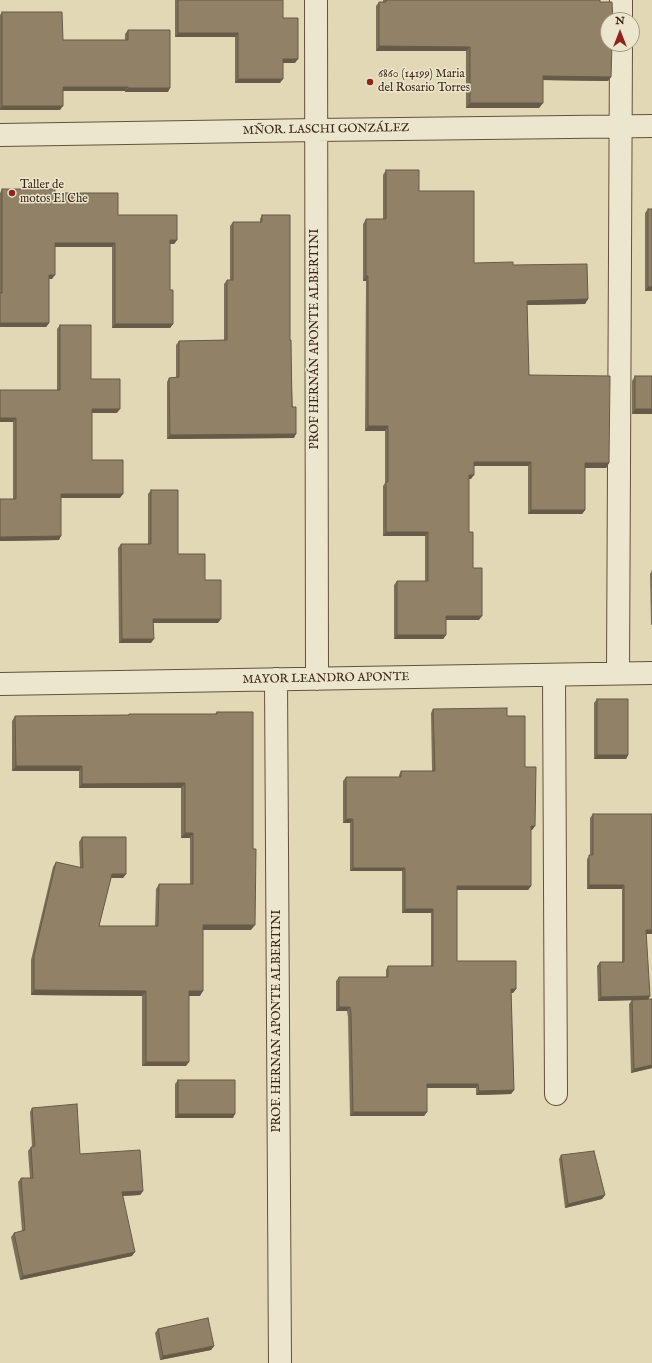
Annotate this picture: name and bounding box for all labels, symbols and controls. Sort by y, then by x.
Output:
north arrow [600,12,640,52]
text: N [615,14,625,28]
place label: 6860 (14199) Maria del Rosario Torres [378,68,470,96]
marker: 6860 (14199) Maria del Rosario Torres [365,77,375,87]
street label: MÑOR. LASCHI GONZÁLEZ [243,121,409,139]
place label: Taller de motos El Che [20,179,88,207]
marker: Taller de motos El Che [7,188,17,198]
street label: PROF HERNÁN APONTE ALBERTINI [309,229,323,449]
street label: MAYOR LEANDRO APONTE [242,670,410,688]
street label: PROF. HERNAN APONTE ALBERTINI [271,910,285,1132]

